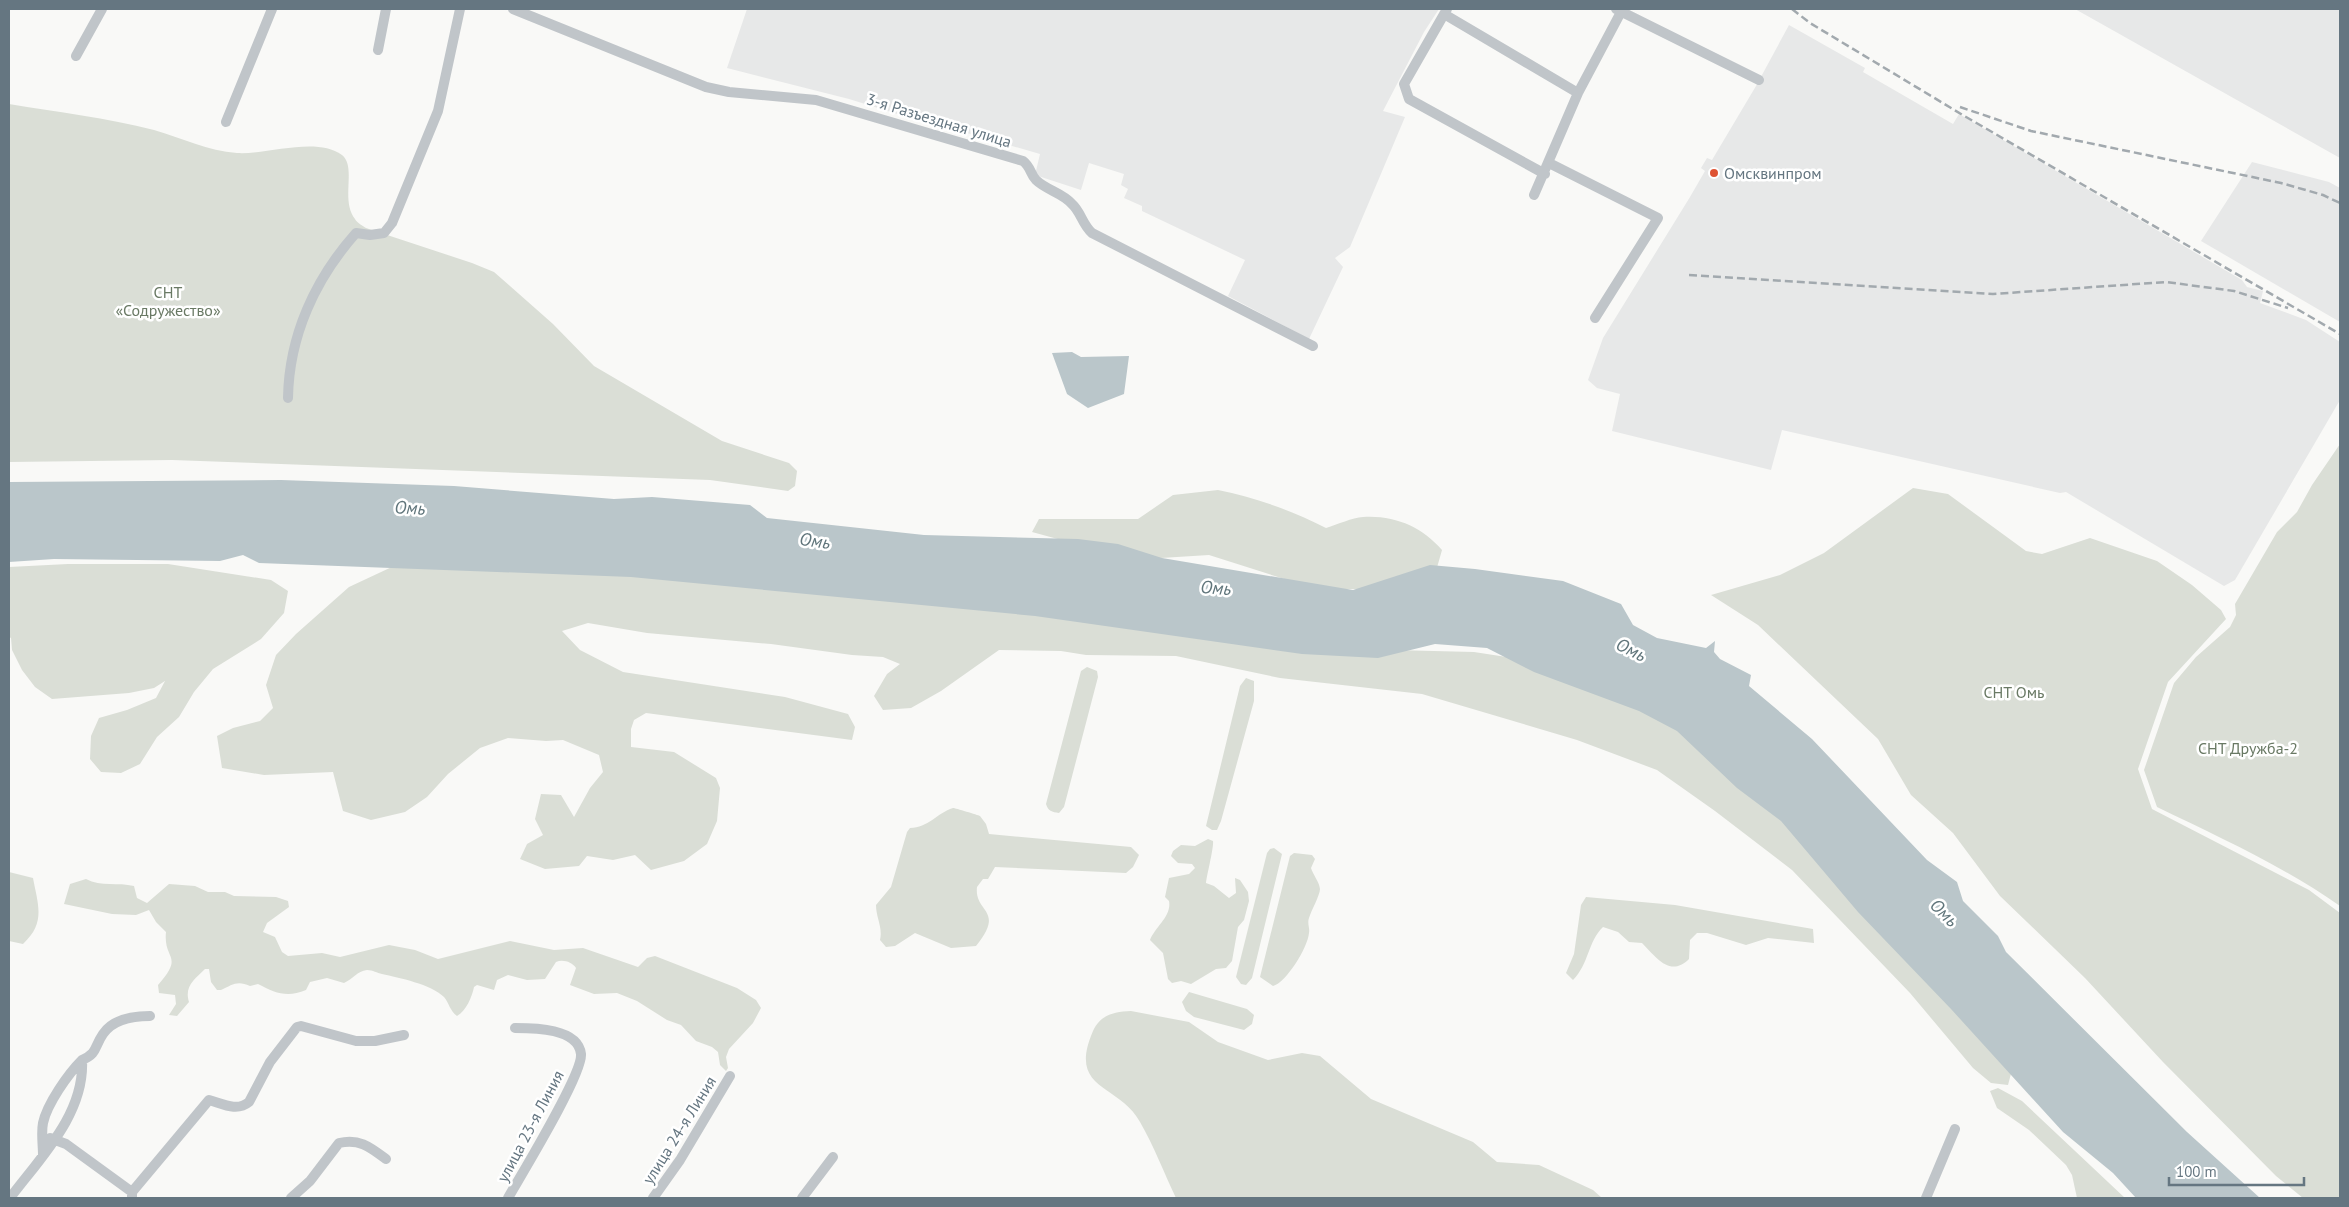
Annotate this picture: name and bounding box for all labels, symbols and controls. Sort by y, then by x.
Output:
street label: 3-я Разъездная улица [864,88,1014,152]
place label: Омсквинпром [1724,163,1822,183]
marker: Омсквинпром [1708,167,1720,179]
park label: СНТ «Содружество» [115,282,221,320]
water label: Омь [394,495,426,520]
water label: Омь [798,527,832,554]
water label: Омь [1200,575,1232,600]
water label: Омь [1612,632,1650,667]
park label: СНТ Омь [1983,682,2045,702]
park label: СНТ Дружба-2 [2198,738,2298,758]
water label: Омь [1925,894,1963,932]
street label: улица 23-я Линия [492,1067,568,1185]
street label: улица 24-я Линия [638,1072,720,1188]
scale bar [2169,1154,2304,1186]
text: 100 m [2176,1162,2217,1181]

